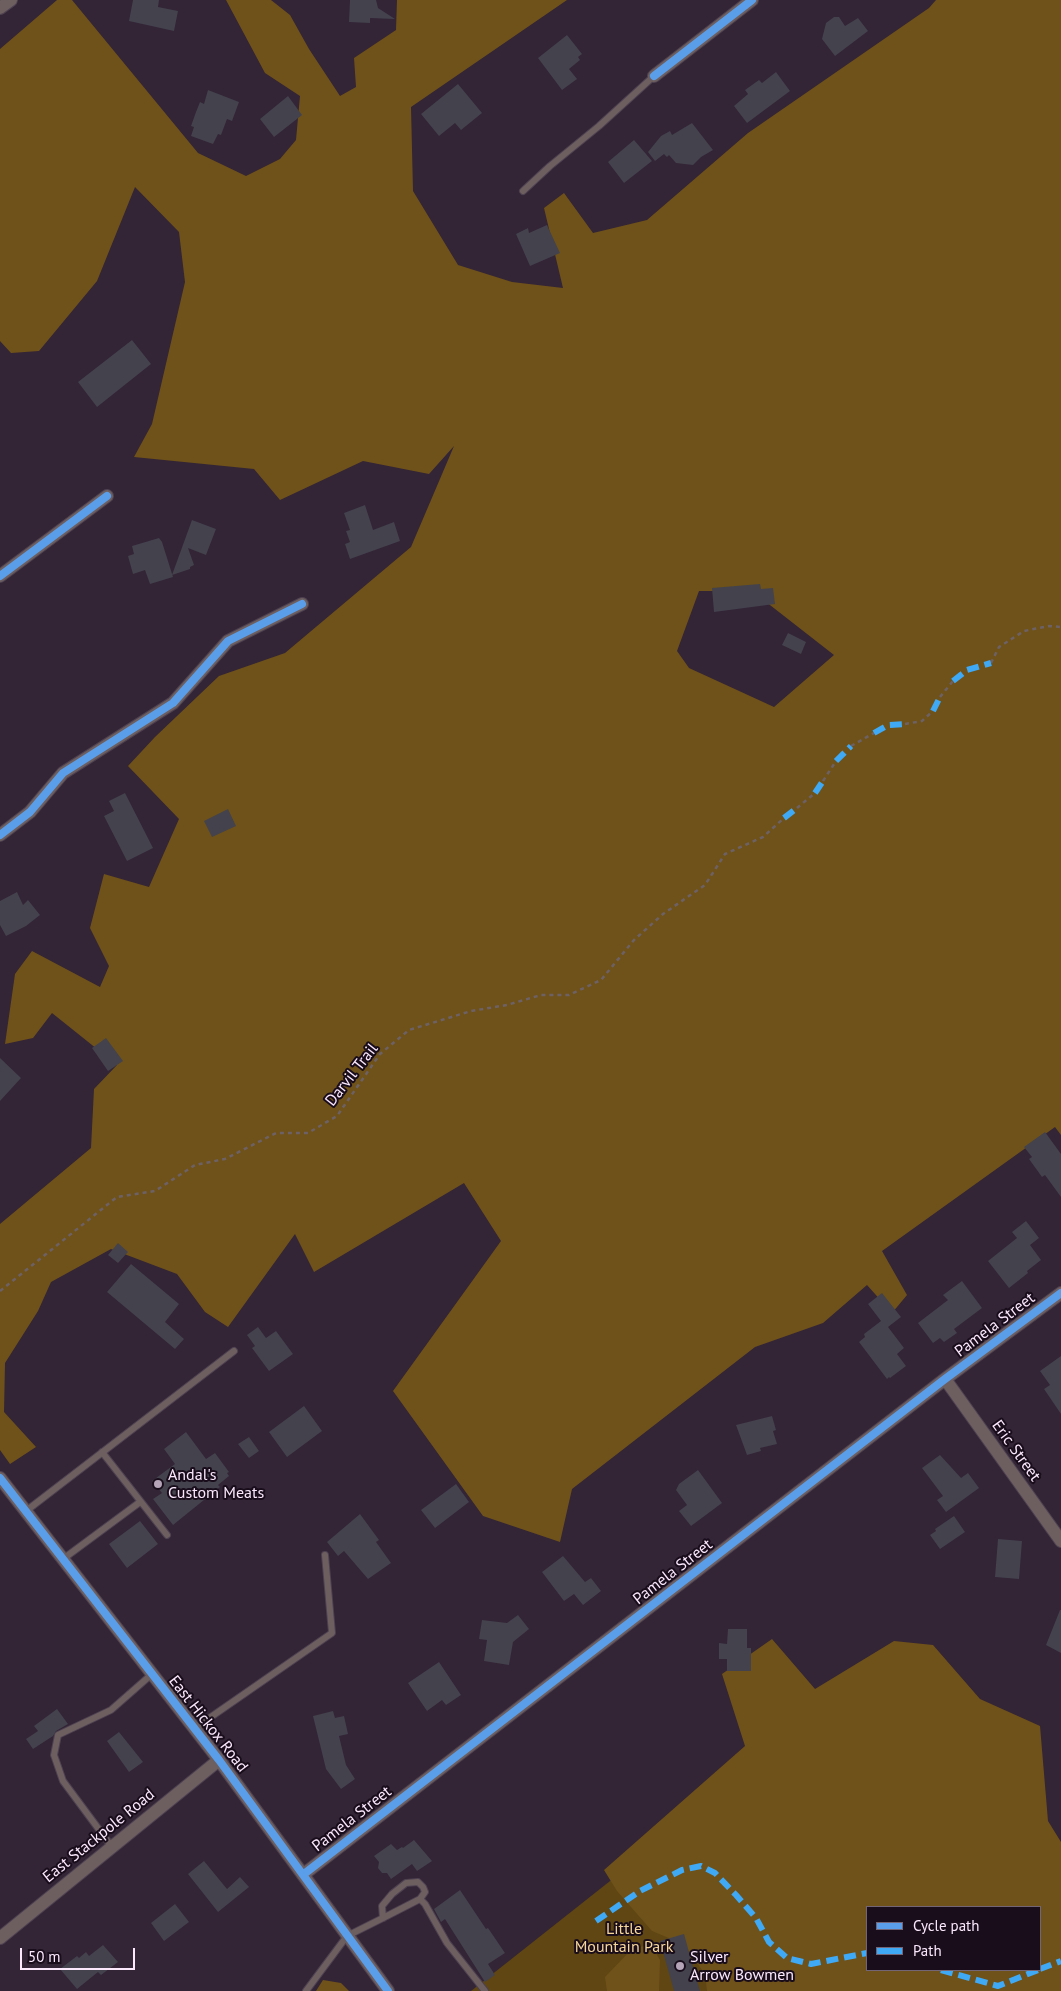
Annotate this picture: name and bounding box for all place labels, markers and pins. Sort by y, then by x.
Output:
place label: Andal's Custom Meats [168,1465,264,1503]
marker: Andal's Custom Meats [152,1478,164,1490]
place label: Silver Arrow Bowmen [690,1947,794,1985]
marker: Silver Arrow Bowmen [674,1960,686,1972]

